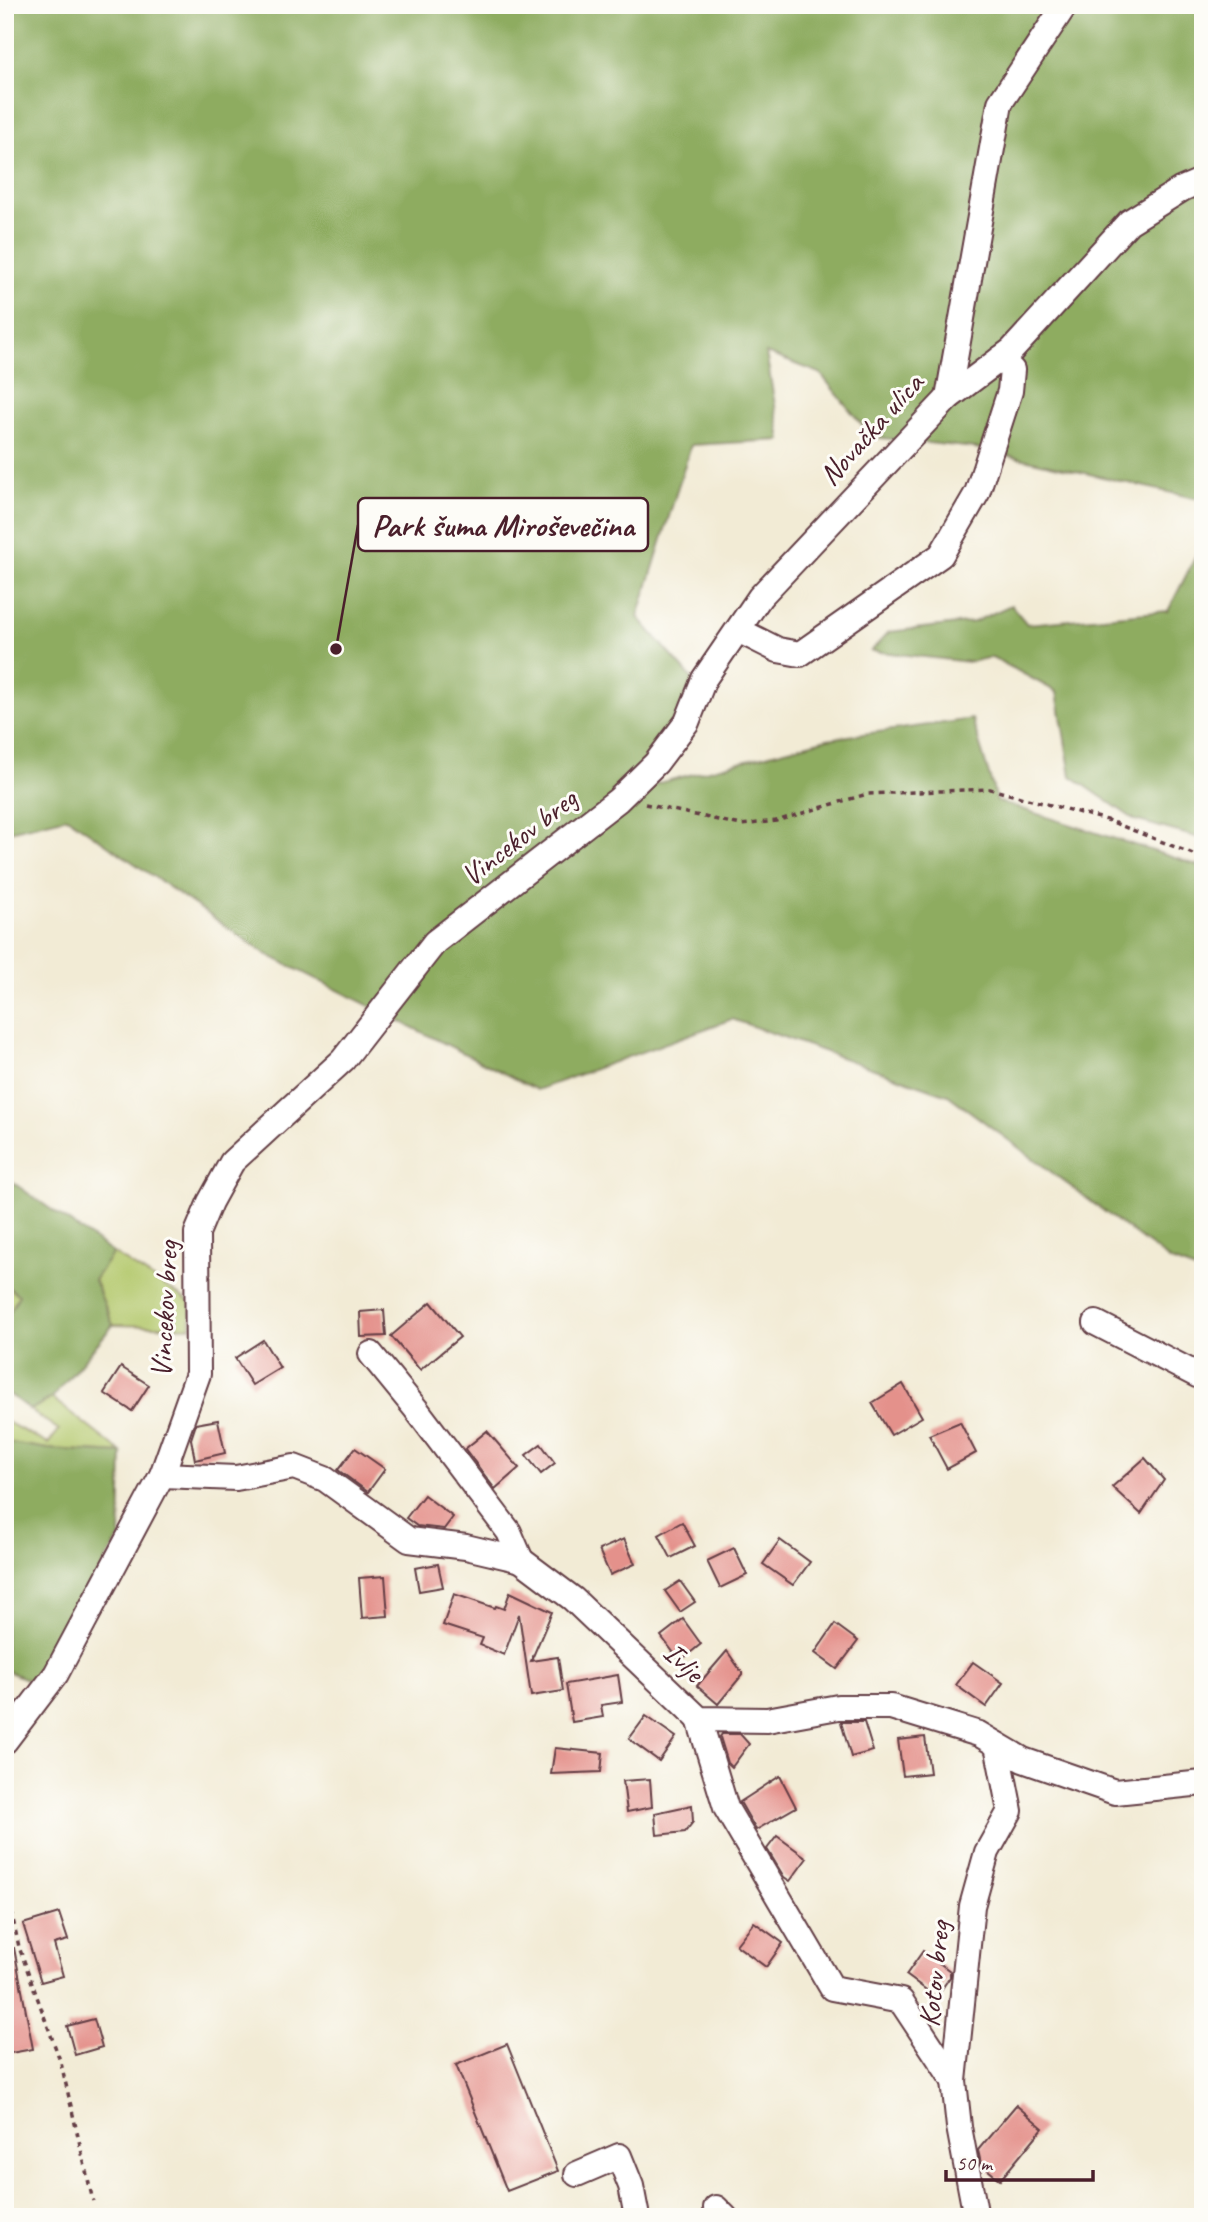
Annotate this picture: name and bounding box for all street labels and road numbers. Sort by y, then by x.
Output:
street label: Novačka ulica [810,363,933,493]
street label: Vincekov breg [453,779,586,894]
street label: Vincekov breg [141,1238,187,1378]
street label: Ivlje [656,1634,714,1692]
street label: Kotov breg [910,1917,959,2029]

